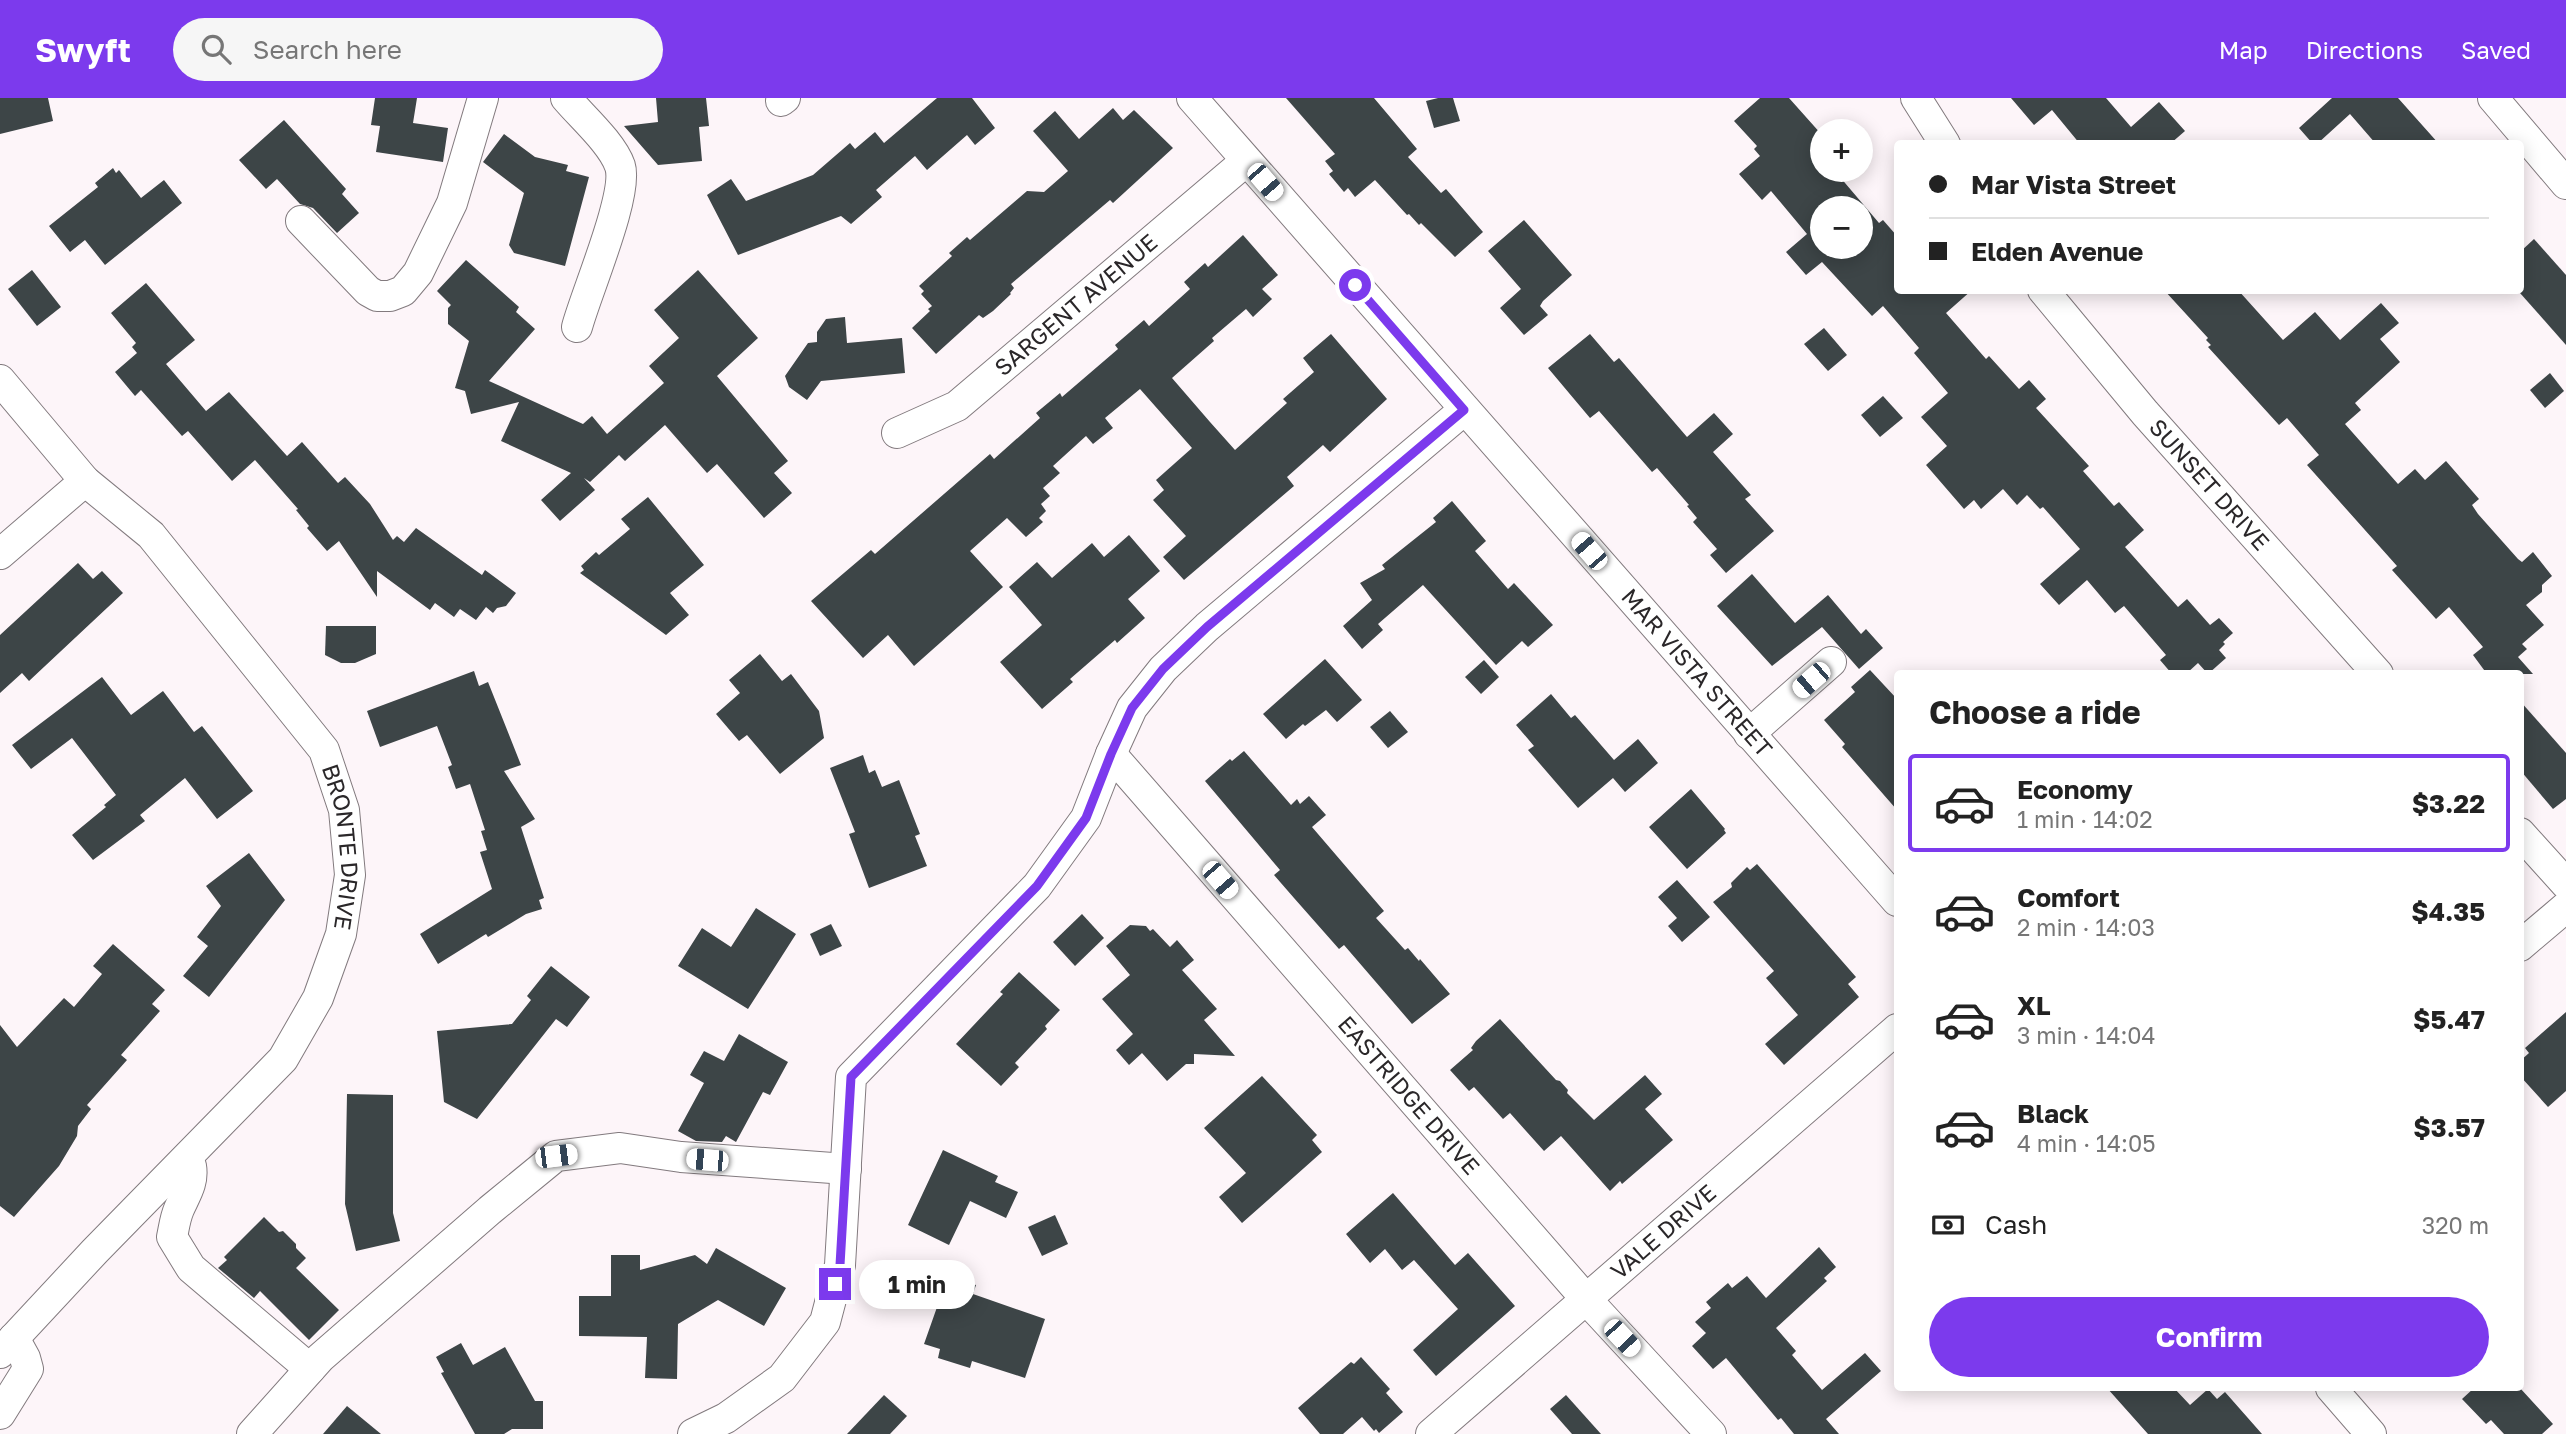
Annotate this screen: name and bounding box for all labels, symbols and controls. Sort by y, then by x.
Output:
search box [173,18,663,81]
text: Swyft [35,30,131,69]
icon: search [197,30,235,68]
text: Search here [253,34,402,65]
text: Map [2219,35,2268,64]
text: Directions [2306,35,2423,64]
text: Saved [2461,35,2531,64]
map controls [1810,119,1873,259]
button: + [1810,119,1873,182]
car [1244,159,1287,205]
text: Mar Vista Street [1971,169,2176,200]
button: − [1810,196,1873,259]
street label: SARGENT AVENUE [988,227,1163,381]
text: Elden Avenue [1971,236,2143,267]
route start [1339,269,1371,301]
street label: SUNSET DRIVE [2144,413,2276,556]
car [1568,528,1611,574]
street label: MAR VISTA STREET [1616,582,1779,762]
car [1789,658,1834,702]
text: Choose a ride [1929,693,2141,731]
street label: BRONTE DRIVE [317,760,365,932]
icon: car [1933,772,1996,835]
text: Economy [2017,774,2133,805]
text: $3.22 [2412,788,2485,819]
text: 1 min · 14:02 [2017,805,2153,833]
car [1199,857,1242,903]
icon: car [1933,880,1996,943]
text: Comfort [2017,882,2120,913]
text: $4.35 [2411,896,2485,927]
text: 2 min · 14:03 [2017,913,2155,941]
icon: car [1933,988,1996,1051]
text: XL [2017,990,2051,1021]
text: $5.47 [2413,1004,2485,1035]
street label: EASTRIDGE DRIVE [1333,1010,1486,1180]
text: 3 min · 14:04 [2017,1021,2156,1049]
icon: car [1933,1096,1996,1159]
text: Black [2017,1098,2089,1129]
text: $3.57 [2413,1112,2485,1143]
text: 4 min · 14:05 [2017,1129,2156,1157]
car [534,1143,579,1169]
car [686,1148,729,1172]
street label: VALE DRIVE [1605,1178,1721,1284]
icon: cash [1929,1206,1967,1244]
text: Cash [1985,1209,2047,1240]
text: 320 m [2422,1211,2489,1239]
callout: 1 min [860,1260,975,1308]
route end [819,1268,851,1300]
text: 1 min [888,1270,946,1298]
button: Confirm [1929,1297,2489,1377]
car [1600,1315,1645,1361]

